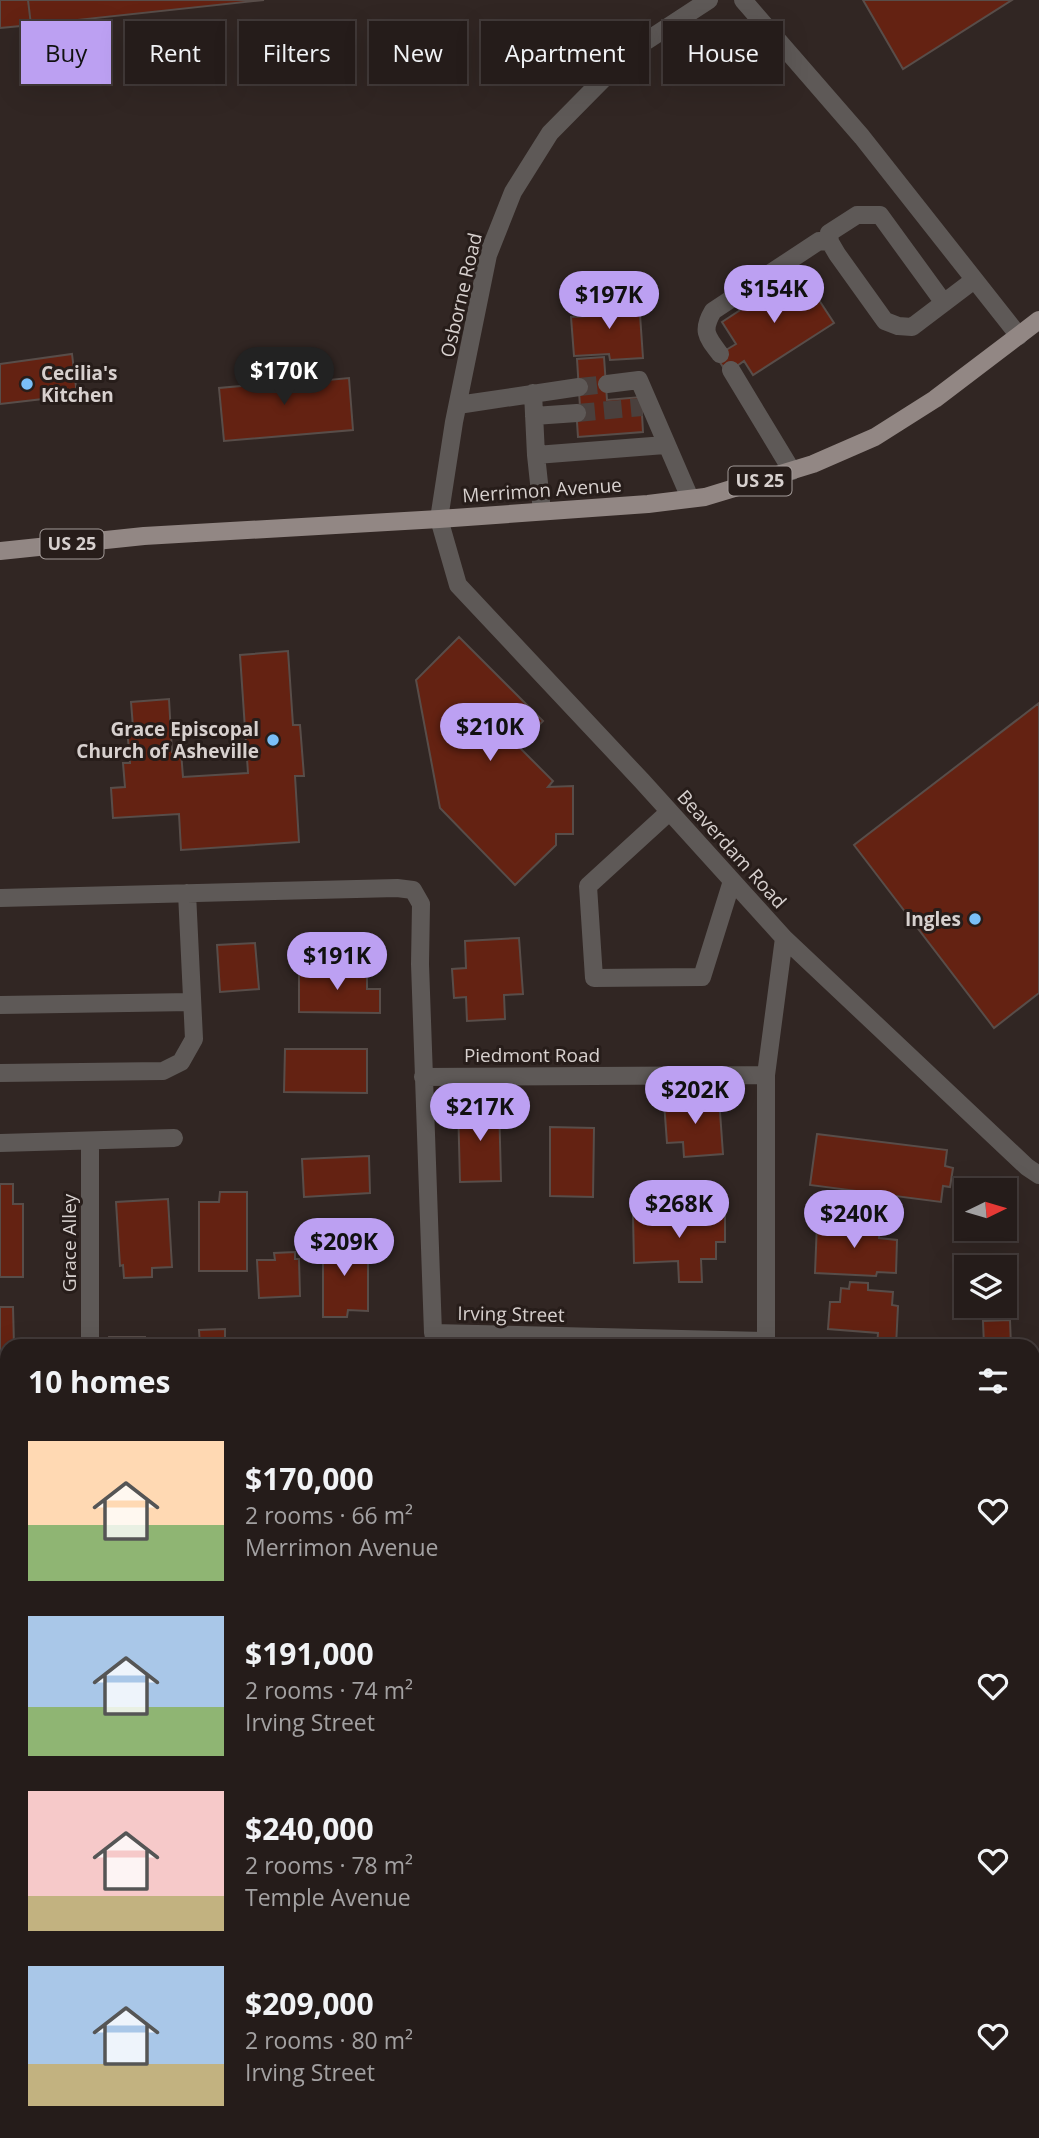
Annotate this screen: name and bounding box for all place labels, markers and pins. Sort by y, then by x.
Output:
pin: $154K [725,266,823,325]
pin: $197K [560,272,658,331]
pin: $170K [235,348,333,407]
place label: Cecilia's Kitchen [41,360,117,408]
marker: Cecilia's Kitchen [19,376,35,392]
pin: $210K [441,704,539,763]
place label: Grace Episcopal Church of Asheville [76,716,259,764]
marker: Grace Episcopal Church of Asheville [265,732,281,748]
place label: Ingles [905,906,961,932]
marker: Ingles [967,911,983,927]
pin: $191K [288,932,386,992]
pin: $202K [646,1066,744,1126]
pin: $217K [431,1084,529,1143]
pin: $268K [630,1180,728,1240]
pin: $240K [805,1190,903,1250]
pin: $209K [295,1218,393,1278]

